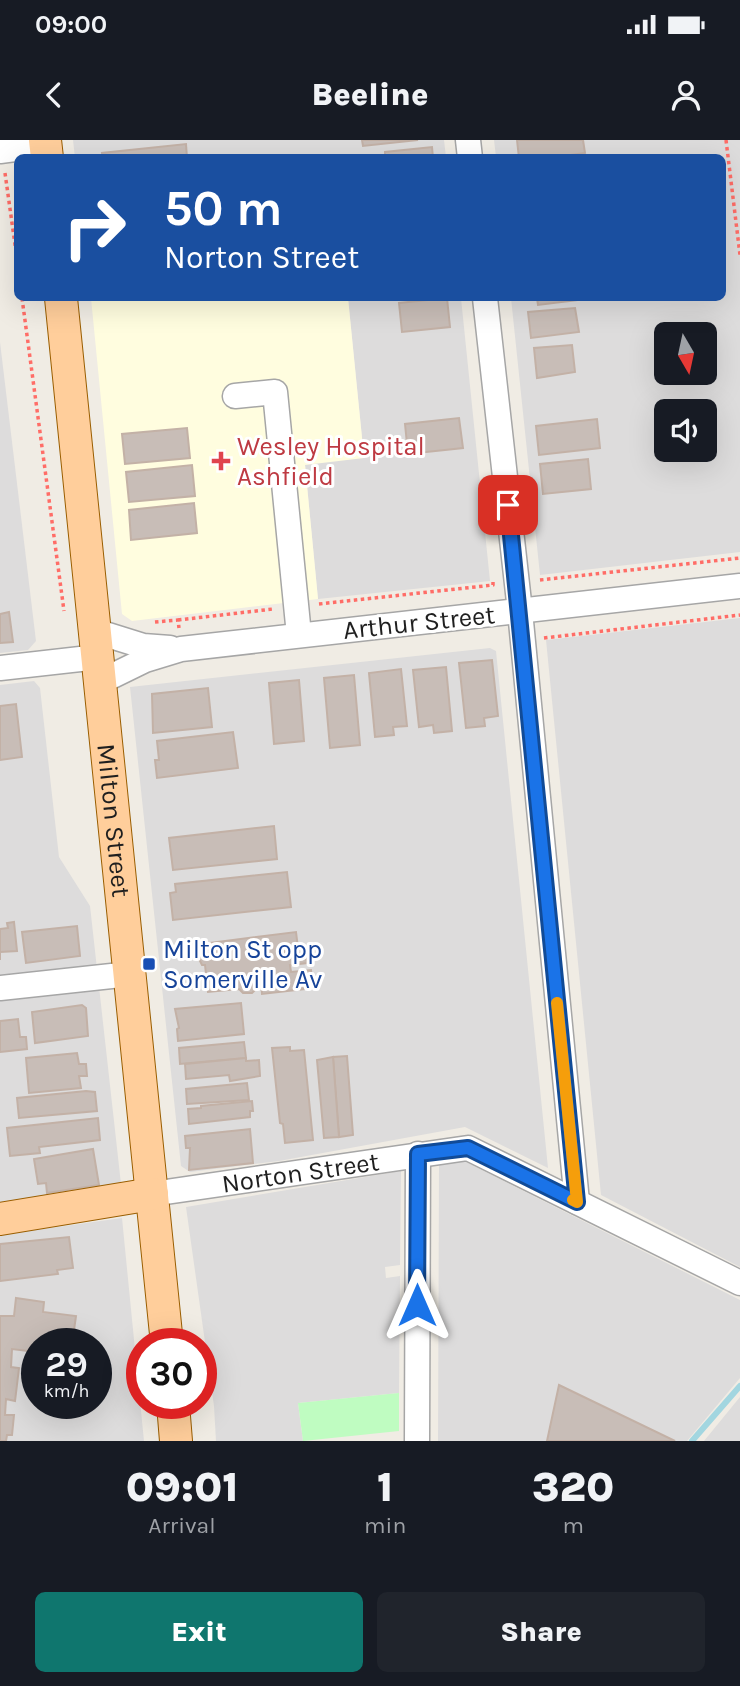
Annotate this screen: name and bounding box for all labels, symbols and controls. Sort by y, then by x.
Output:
text: 09:00 [35,9,107,40]
icon: back [35,76,73,114]
text: Beeline [312,76,428,113]
icon: person [667,76,705,114]
text: 50 m [164,180,282,237]
icon: right [49,182,140,273]
text: Norton Street [164,239,359,276]
north arrow [654,322,718,385]
map controls [654,322,717,462]
button: sound [654,399,717,462]
place label: Wesley Hospital Ashfield [237,431,425,492]
marker: Wesley Hospital Ashfield [211,451,231,471]
pin [478,475,538,535]
icon: arrive [489,486,527,524]
street label: Arthur Street [342,599,497,646]
street label: Milton Street [90,742,137,899]
place label: Milton St opp Somerville Av [163,934,322,995]
marker: Milton St opp Somerville Av [141,956,157,972]
street label: Norton Street [220,1146,381,1200]
position arrow [380,1268,454,1342]
speed limit sign: 30 [126,1328,217,1419]
text: 29 [45,1344,88,1385]
text: km/h [44,1380,89,1402]
text: 09:01 [126,1462,238,1512]
text: 1 [377,1462,393,1512]
text: 320 [532,1462,614,1512]
text: Arrival [148,1512,216,1539]
text: min [364,1512,406,1539]
text: m [562,1512,584,1539]
button: Exit [35,1592,363,1672]
button: Share [377,1592,705,1672]

